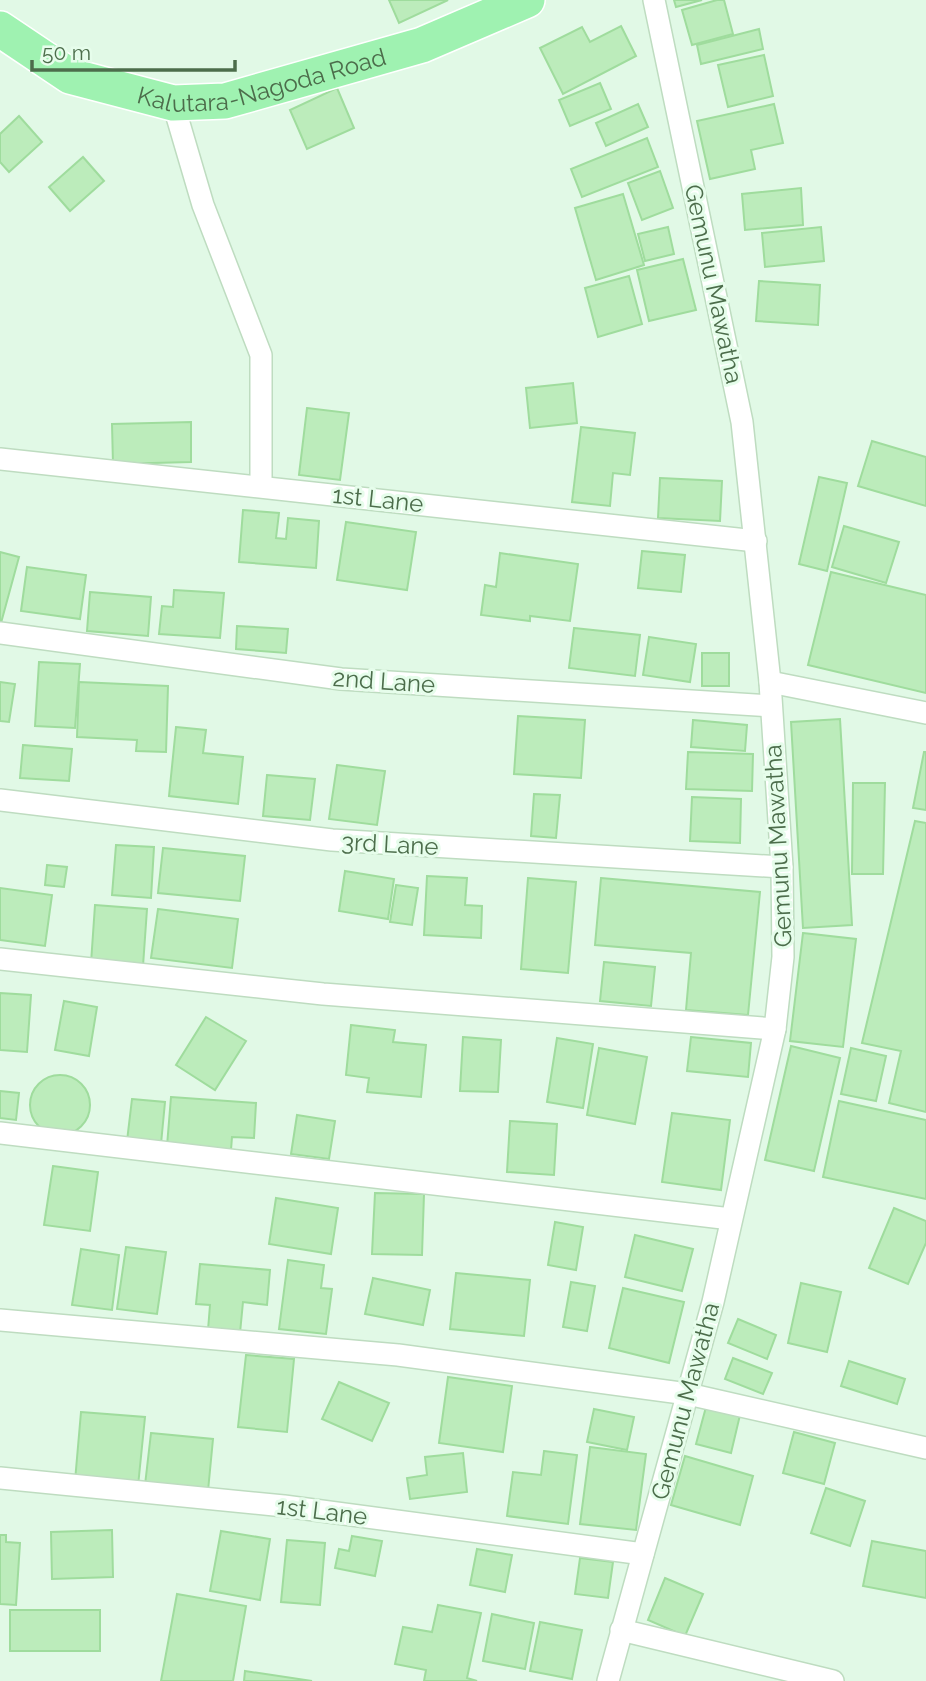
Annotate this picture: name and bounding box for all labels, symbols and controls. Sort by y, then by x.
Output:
scale bar [32,28,234,72]
text: 50 m [42,40,91,65]
street label: Kalutara-Nagoda Road [134,42,389,118]
street label: Gemunu Mawatha [679,182,749,386]
street label: 1st Lane [331,480,425,518]
street label: 2nd Lane [332,663,436,699]
street label: Gemunu Mawatha [758,744,798,948]
street label: 3rd Lane [341,827,439,861]
street label: Gemunu Mawatha [645,1299,725,1503]
street label: 1st Lane [275,1491,369,1531]

